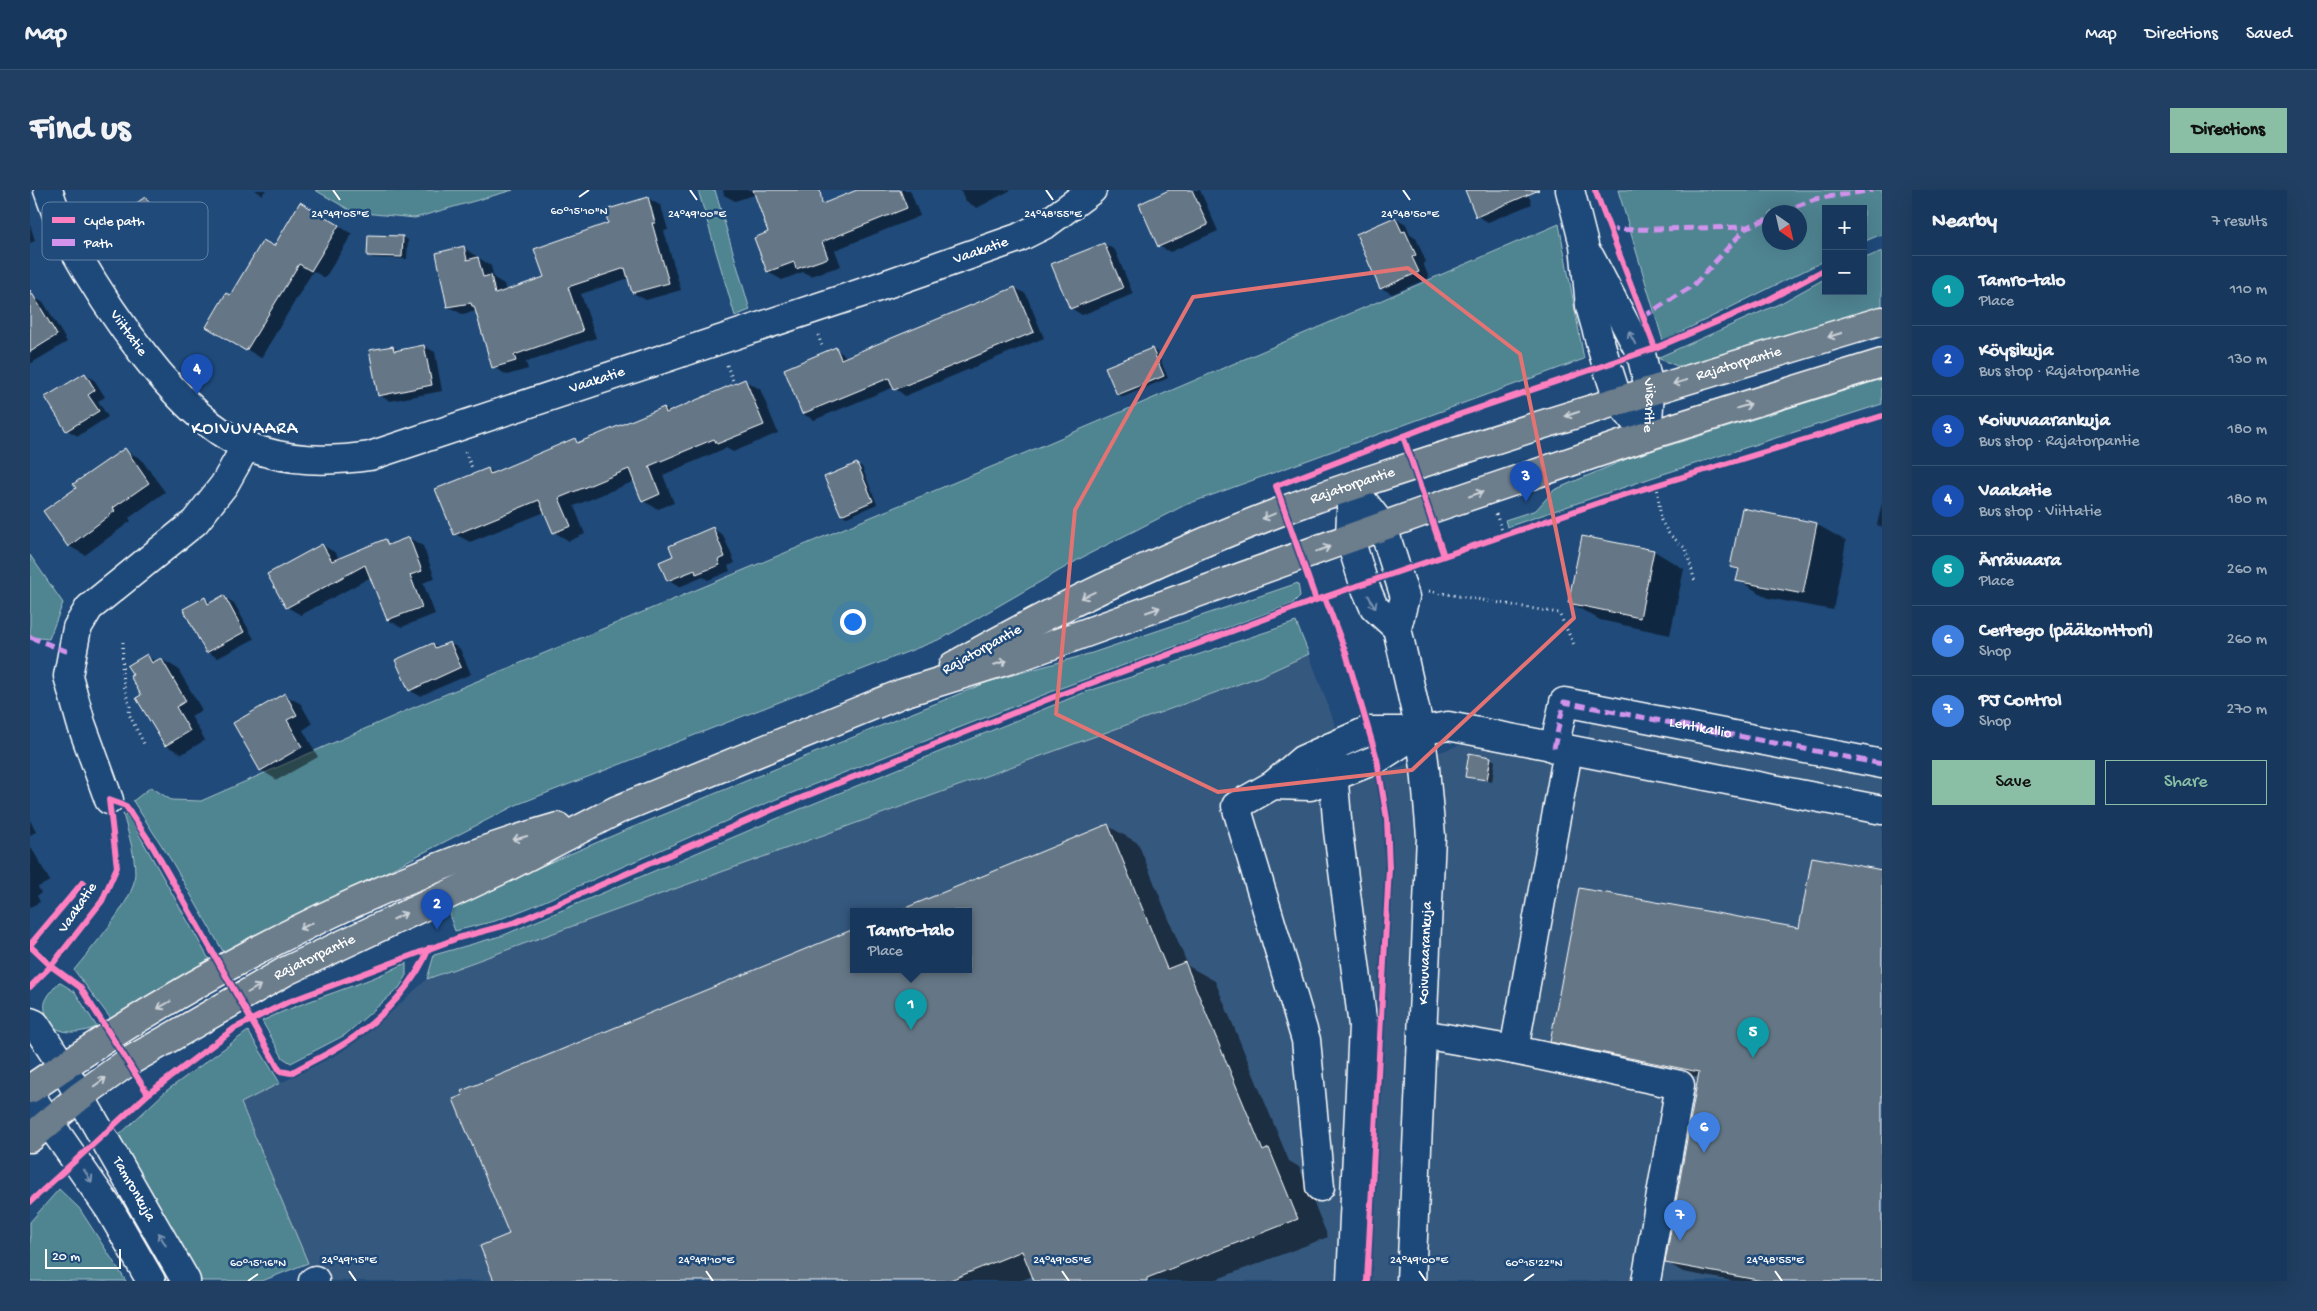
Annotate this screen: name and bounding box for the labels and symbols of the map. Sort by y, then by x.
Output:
legend [42,202,208,260]
text: 60°15'10"N [551,205,608,219]
north arrow [1762,205,1807,250]
text: 24°49'05"E [311,208,369,222]
text: 24°49'00"E [668,208,726,222]
text: 24°48'55"E [1024,208,1082,222]
text: 24°48'50"E [1381,208,1439,222]
text: Cycle path [84,214,145,231]
street label: Vaakatie [950,233,1011,269]
text: Path [83,236,113,253]
street label: Viittatie [105,306,151,360]
one-way arrow [1627,330,1637,345]
one-way arrow [1828,330,1844,340]
street label: Rajatorpantie [1694,343,1784,385]
pin: 4 [181,354,213,395]
street label: Vaakatie [566,363,627,398]
street label: Viisaritie [1638,375,1659,433]
one-way arrow [1672,377,1688,387]
one-way arrow [1736,400,1752,410]
one-way arrow [1564,410,1580,420]
district label: KOIVUVAARA [192,419,299,440]
pin: 3 [1510,461,1542,502]
street label: Rajatorpantie [1308,463,1397,509]
one-way arrow [1468,489,1483,498]
one-way arrow [1262,512,1277,522]
one-way arrow [1315,544,1330,553]
one-way arrow [1080,590,1095,600]
one-way arrow [1368,594,1378,608]
one-way arrow [1145,604,1161,614]
your location [840,609,866,635]
street label: Rajatorpantie [939,621,1025,679]
one-way arrow [992,658,1007,667]
street label: Lehtikallio [1668,714,1733,744]
one-way arrow [512,834,528,843]
street label: Vaakatie [54,879,102,938]
pin: 2 [421,889,453,930]
street label: Koivuvaarankuja [1415,900,1437,1005]
one-way arrow [392,911,407,921]
one-way arrow [299,922,314,931]
street label: Rajatorpantie [271,931,358,985]
one-way arrow [247,983,261,993]
pin: 1 [895,989,927,1030]
one-way arrow [157,1000,171,1010]
pin: 5 [1737,1017,1769,1058]
one-way arrow [93,1077,107,1087]
pin: 6 [1688,1112,1720,1153]
street label: Tamronkuja [107,1153,159,1226]
one-way arrow [83,1169,93,1183]
pin: 7 [1664,1200,1696,1241]
one-way arrow [156,1232,166,1246]
scale bar [45,1246,121,1269]
text: 24°49'15"E [321,1254,377,1268]
text: 24°49'10"E [678,1254,734,1268]
text: 24°49'05"E [1033,1254,1091,1268]
text: 24°49'00"E [1390,1254,1448,1268]
text: 24°48'55"E [1746,1254,1804,1268]
text: 60°15'16"N [230,1257,286,1271]
text: 60°15'22"N [1505,1257,1563,1271]

